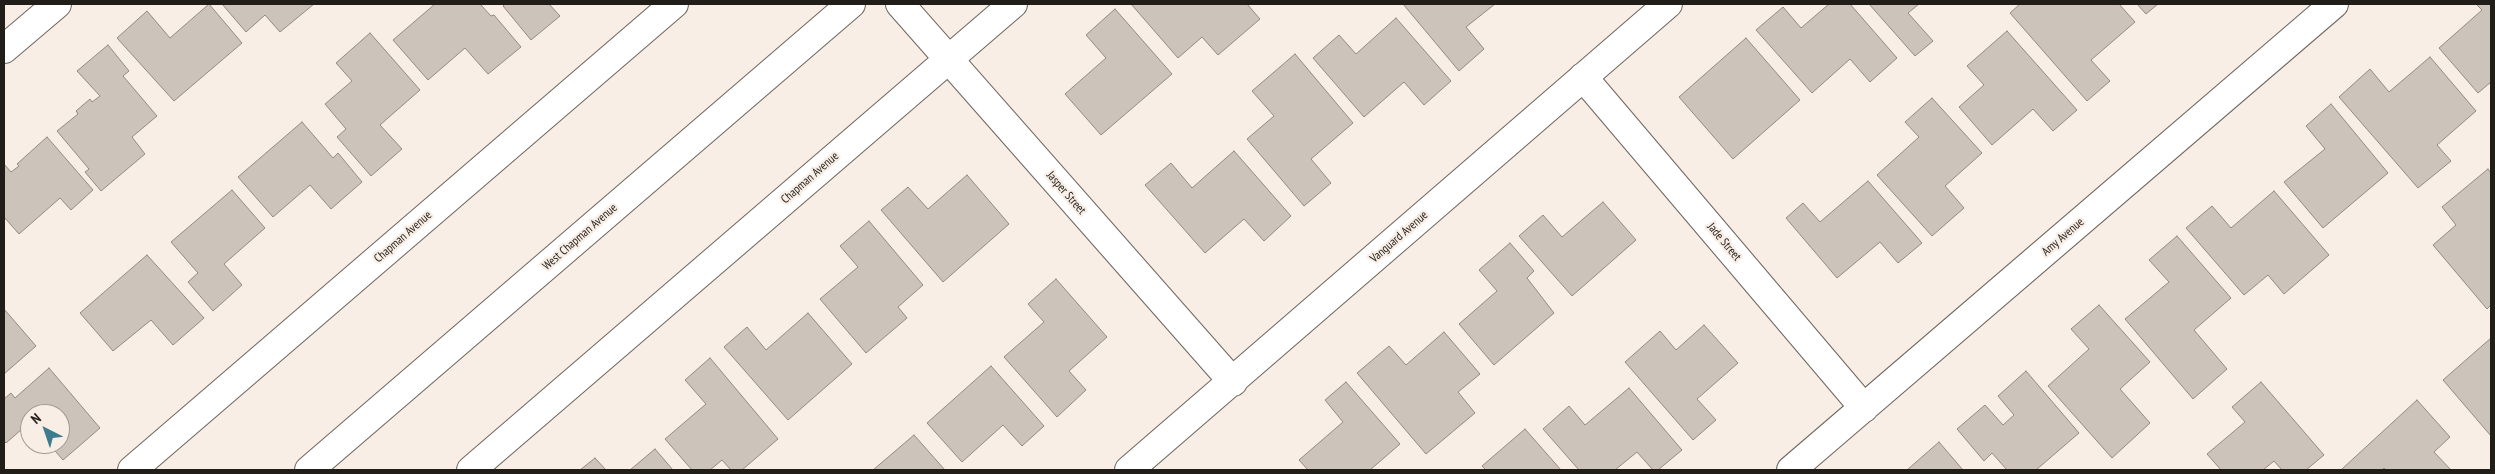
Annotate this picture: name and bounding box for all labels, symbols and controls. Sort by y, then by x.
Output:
street label: Chapman Avenue [778,149,842,207]
street label: Jasper Street [1043,168,1089,218]
street label: West Chapman Avenue [540,201,620,273]
street label: Chapman Avenue [371,208,435,266]
street label: Vanguard Avenue [1367,208,1431,266]
street label: Amy Avenue [2039,215,2087,259]
street label: Jade Street [1704,220,1744,264]
north arrow [20,404,70,454]
text: N [27,409,45,428]

